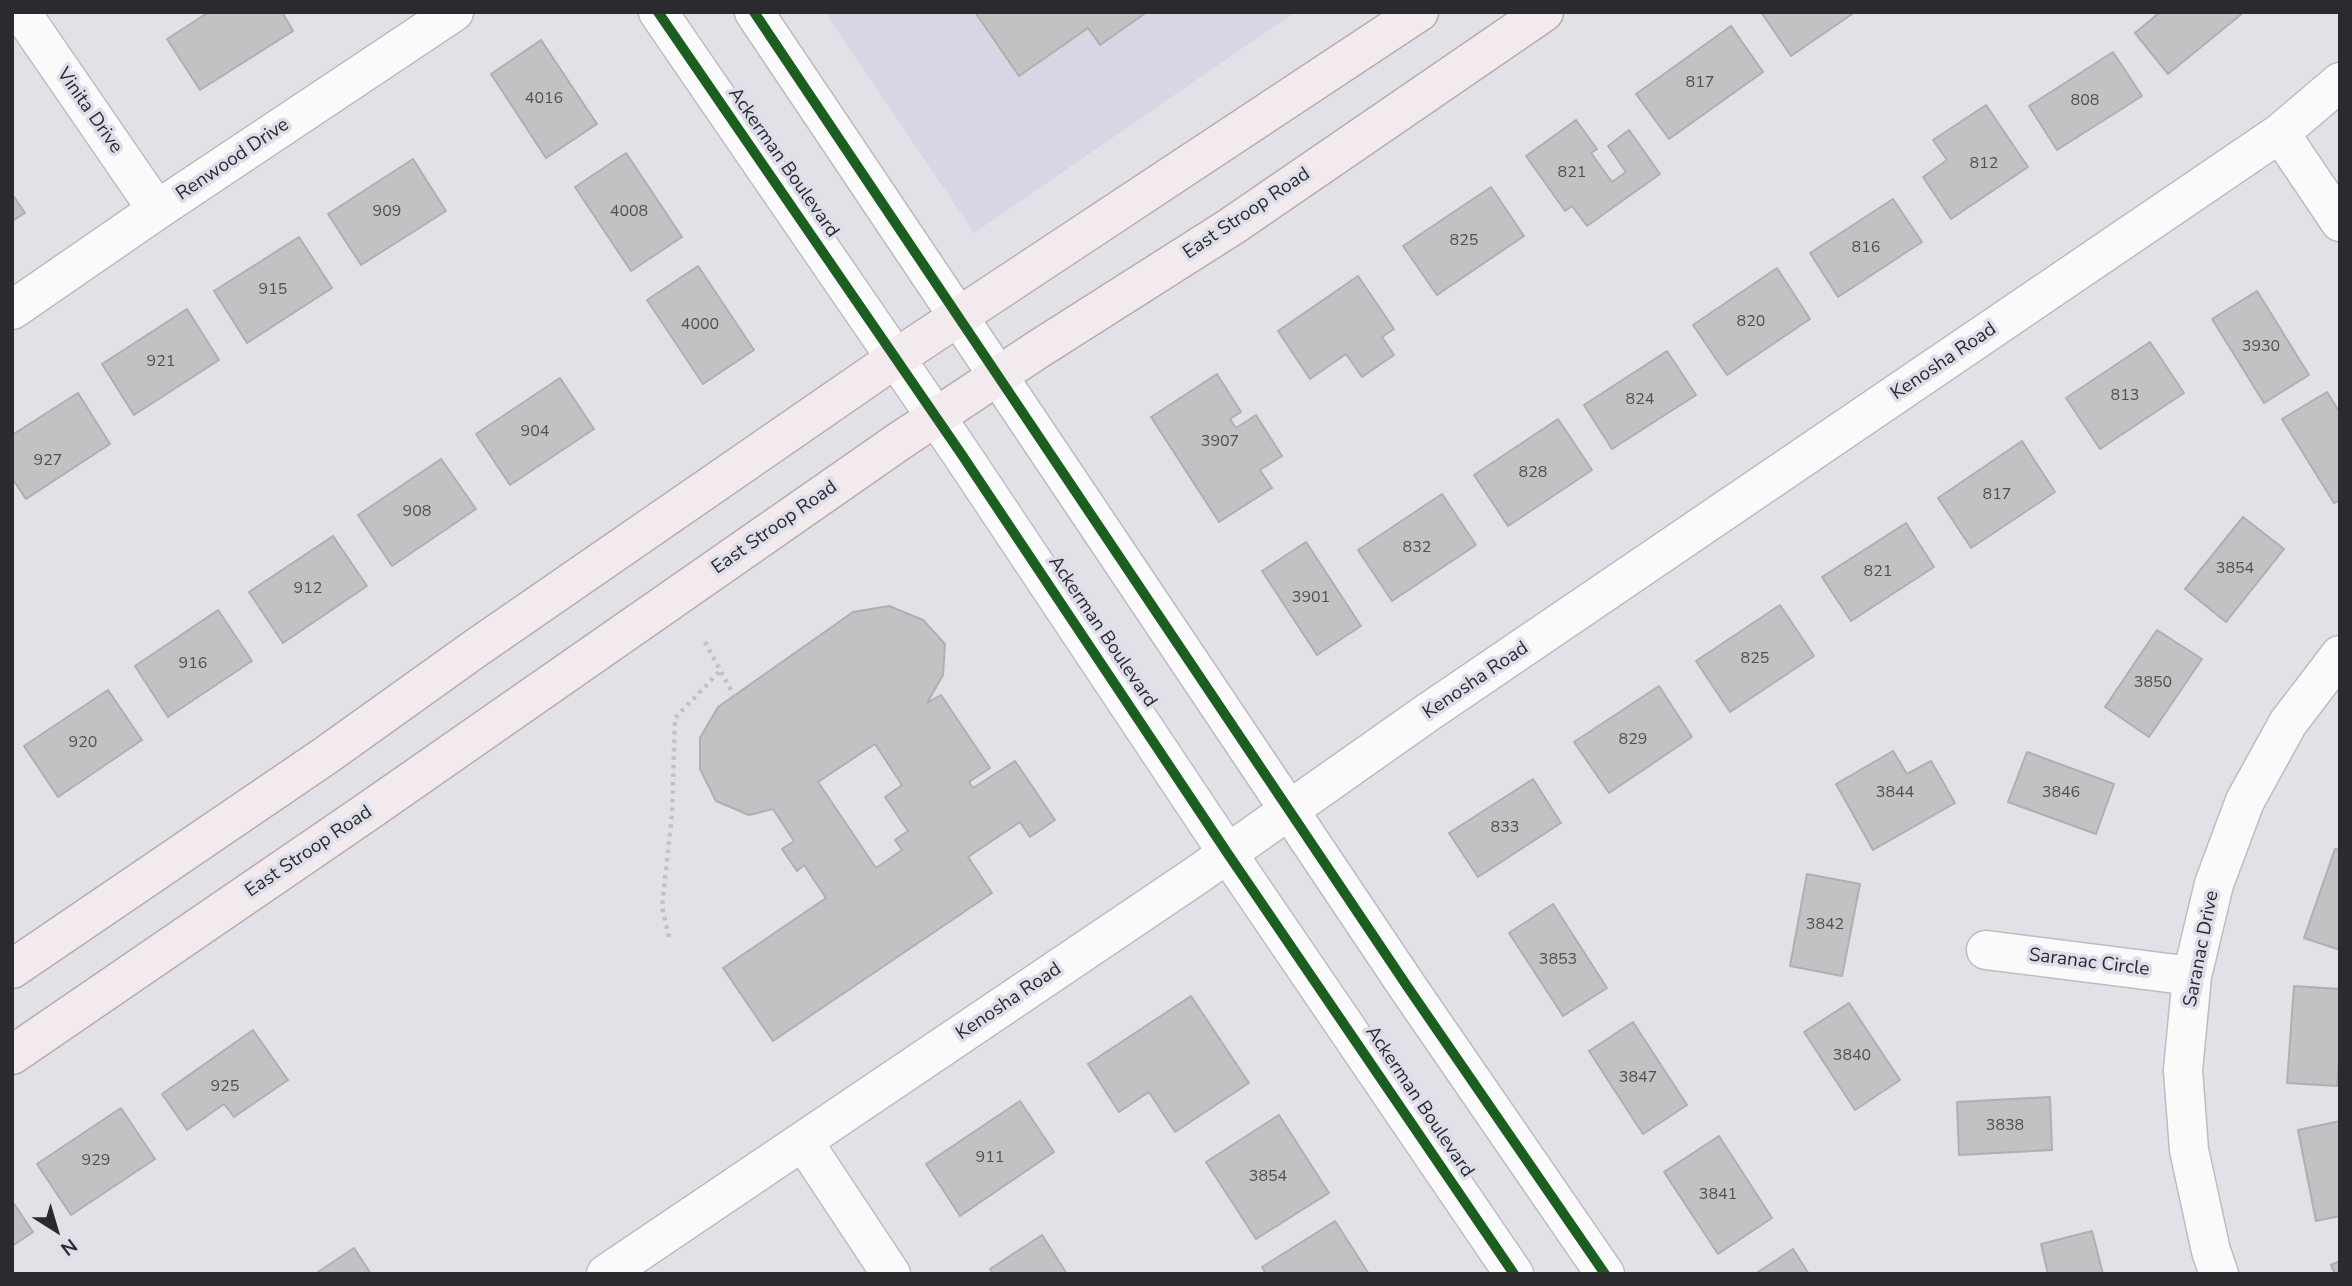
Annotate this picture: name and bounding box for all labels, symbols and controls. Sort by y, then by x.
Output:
street label: Vinita Drive [51,64,127,158]
house number: 817 [1686,73,1714,93]
street label: Ackerman Boulevard [723,84,843,242]
house number: 4016 [525,89,563,109]
house number: 808 [2071,91,2099,111]
street label: Renwood Drive [172,114,294,206]
house number: 812 [1970,154,1998,174]
street label: East Stroop Road [1179,163,1315,265]
house number: 821 [1558,163,1586,183]
house number: 909 [373,202,401,222]
house number: 4008 [610,202,648,222]
house number: 825 [1450,231,1478,251]
house number: 816 [1852,238,1880,258]
house number: 915 [259,280,287,300]
house number: 820 [1737,312,1765,332]
house number: 4000 [681,315,719,335]
street label: Kenosha Road [1887,318,2001,406]
house number: 3930 [2242,337,2280,357]
house number: 921 [147,352,175,372]
house number: 813 [2111,386,2139,406]
house number: 824 [1626,390,1654,410]
house number: 904 [521,422,549,442]
house number: 3907 [1201,432,1239,452]
house number: 927 [34,451,62,471]
house number: 828 [1519,463,1547,483]
street label: East Stroop Road [708,476,842,580]
house number: 817 [1983,485,2011,505]
house number: 908 [403,502,431,522]
house number: 832 [1403,538,1431,558]
street label: Ackerman Boulevard [1043,552,1161,712]
house number: 3854 [2216,559,2254,579]
house number: 821 [1864,562,1892,582]
house number: 912 [294,579,322,599]
house number: 3901 [1292,588,1330,608]
street label: Kenosha Road [1419,637,1533,725]
house number: 825 [1741,649,1769,669]
house number: 916 [179,654,207,674]
house number: 3850 [2134,673,2172,693]
house number: 829 [1619,730,1647,750]
house number: 920 [69,733,97,753]
house number: 3844 [1876,783,1914,803]
house number: 3846 [2042,783,2080,803]
street label: East Stroop Road [241,801,377,903]
house number: 833 [1491,818,1519,838]
street label: Saranac Drive [2180,889,2224,1009]
house number: 3842 [1806,915,1844,935]
street label: Saranac Circle [2027,944,2151,982]
house number: 3853 [1539,950,1577,970]
street label: Kenosha Road [952,958,1066,1046]
street label: Ackerman Boulevard [1360,1022,1478,1182]
house number: 3840 [1833,1046,1871,1066]
house number: 3847 [1619,1068,1657,1088]
house number: 925 [211,1077,239,1097]
house number: 3838 [1986,1116,2024,1136]
house number: 911 [976,1148,1004,1168]
house number: 929 [82,1151,110,1171]
house number: 3854 [1249,1167,1287,1187]
house number: 3841 [1699,1185,1737,1205]
north arrow [21,1195,91,1265]
text: N [55,1232,82,1261]

